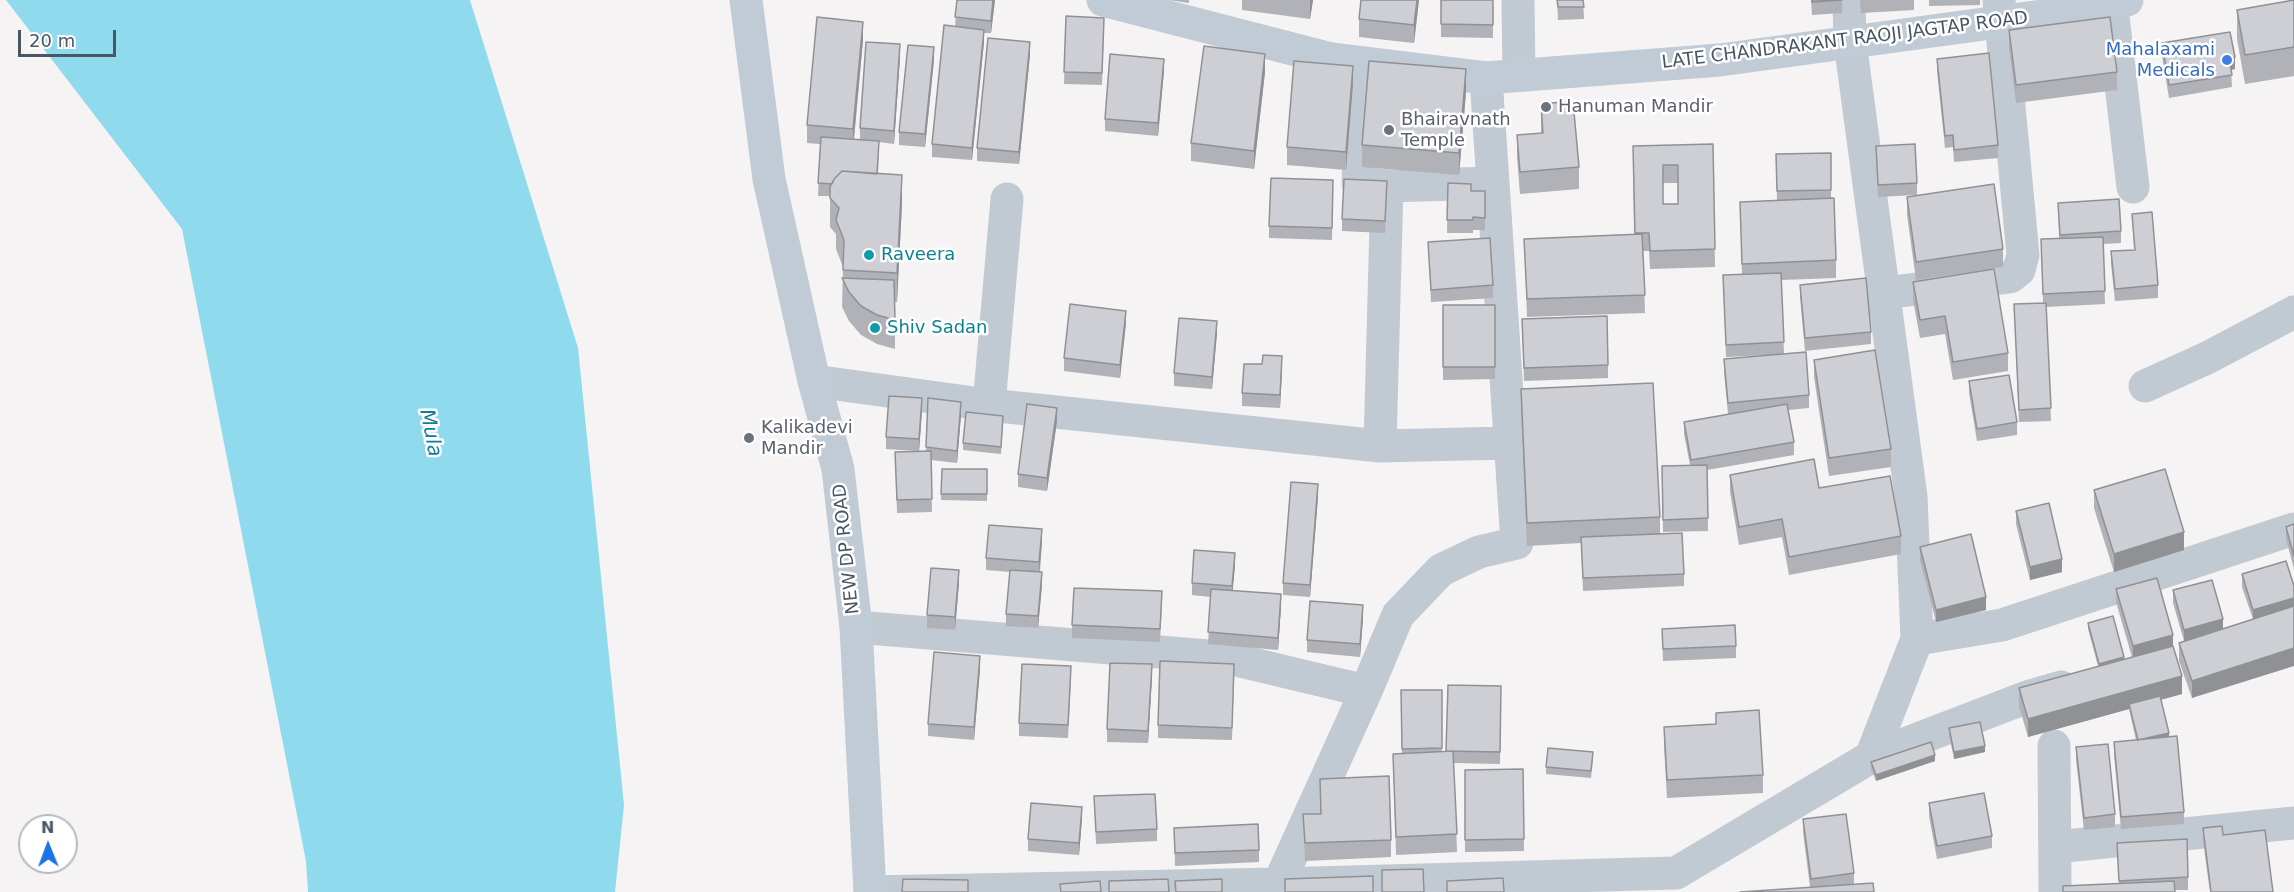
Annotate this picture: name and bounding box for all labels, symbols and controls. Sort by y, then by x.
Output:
street label: LATE CHANDRAKANT RAOJI JAGTAP ROAD [1661,8,2029,74]
scale bar [21,18,118,56]
text: 20 m [29,30,75,51]
place label: Mahalaxami Medicals [2106,39,2215,82]
marker: Mahalaxami Medicals [2220,53,2234,67]
place label: Hanuman Mandir [1558,96,1713,118]
marker: Hanuman Mandir [1539,100,1553,114]
place label: Bhairavnath Temple [1401,109,1511,152]
marker: Bhairavnath Temple [1382,123,1396,137]
place label: Raveera [881,244,955,266]
marker: Raveera [862,248,876,262]
place label: Shiv Sadan [887,317,988,339]
marker: Shiv Sadan [868,321,882,335]
water label: Mula [414,407,446,459]
place label: Kalikadevi Mandir [761,417,853,460]
marker: Kalikadevi Mandir [742,431,756,445]
street label: NEW DP ROAD [829,483,865,615]
north arrow [18,814,78,874]
text: N [41,818,55,837]

